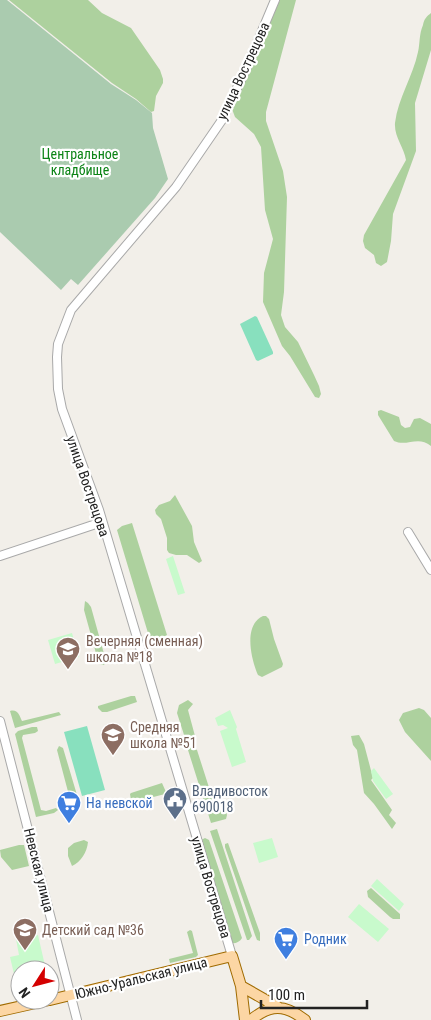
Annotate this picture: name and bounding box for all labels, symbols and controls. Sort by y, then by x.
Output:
street label: улица Вострецова [213,20,273,122]
park label: Центральное кладбище [42,146,119,178]
street label: улица Вострецова [63,433,113,539]
place label: Вечерняя (сменная) школа №18 [86,633,203,665]
school or university icon: Вечерняя (сменная) школа №18 [55,636,81,670]
place label: Средняя школа №51 [130,719,197,751]
school or university icon: Средняя школа №51 [100,722,126,756]
place label: Владивосток 690018 [192,783,268,815]
public building icon: Владивосток 690018 [162,786,188,820]
supermarket icon: На невской [56,790,82,824]
place label: На невской [86,795,153,811]
street label: Невская улица [21,826,57,914]
street label: улица Вострецова [188,834,234,940]
school or university icon: Детский сад №36 [12,917,38,951]
place label: Детский сад №36 [42,922,144,938]
supermarket icon: Родник [273,926,299,960]
place label: Родник [304,931,347,947]
street label: Южно-Уральская улица [73,954,209,1002]
north arrow [10,960,60,1010]
scale bar [261,978,367,1010]
text: N [15,984,33,1001]
text: 100 m [268,986,305,1004]

